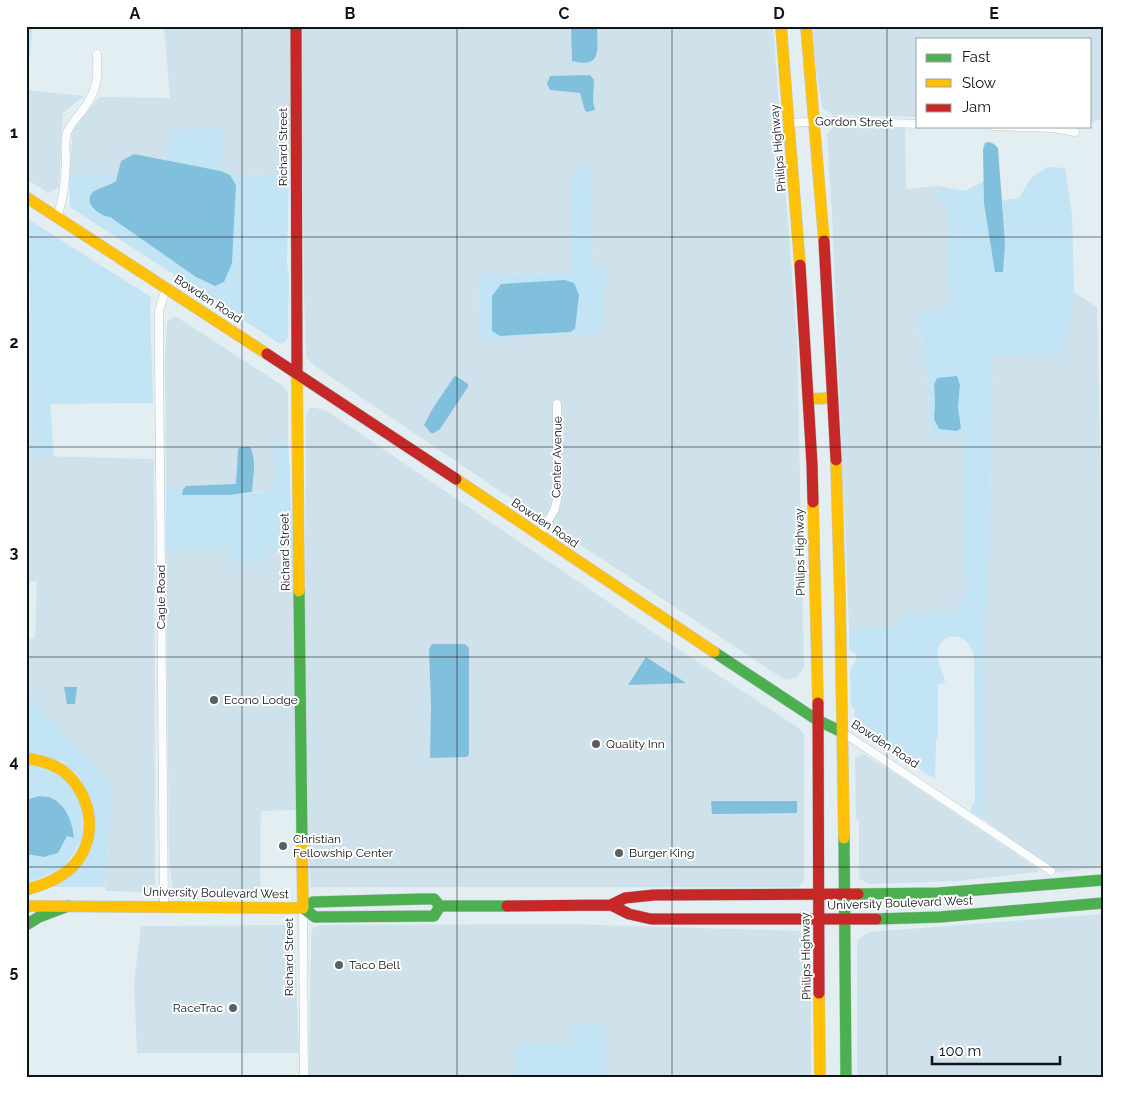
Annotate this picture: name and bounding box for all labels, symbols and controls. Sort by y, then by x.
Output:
text: A [130,4,141,23]
text: B [345,4,356,23]
text: C [559,4,570,23]
text: D [773,4,785,23]
text: E [989,4,999,23]
legend [916,38,1092,128]
text: Fast [962,48,990,66]
text: Slow [962,74,996,92]
text: Jam [962,98,991,116]
street label: Philips Highway [767,103,789,192]
street label: Richard Street [276,108,290,186]
street label: Gordon Street [815,114,893,130]
text: 1 [10,123,18,142]
street label: Bowden Road [172,272,244,326]
text: 2 [9,333,19,352]
street label: Center Avenue [549,416,565,498]
street label: Bowden Road [509,495,581,551]
street label: Philips Highway [792,508,808,596]
street label: Richard Street [277,513,293,591]
text: 3 [10,543,19,562]
street label: Cagle Road [154,565,168,629]
place label: Econo Lodge [224,693,298,707]
marker: Econo Lodge [208,694,220,706]
street label: Bowden Road [849,717,921,771]
place label: Quality Inn [606,737,665,751]
marker: Quality Inn [590,738,602,750]
text: 4 [9,752,19,771]
place label: Christian Fellowship Center [293,832,394,860]
marker: Christian Fellowship Center [277,840,289,852]
place label: Burger King [629,846,694,860]
marker: Burger King [613,847,625,859]
street label: University Boulevard West [143,885,289,901]
street label: University Boulevard West [827,893,973,913]
street label: Philips Highway [798,912,814,1000]
street label: Richard Street [282,918,296,996]
place label: Taco Bell [349,958,401,972]
marker: Taco Bell [333,959,345,971]
text: 5 [10,962,19,981]
place label: RaceTrac [173,1001,223,1015]
marker: RaceTrac [227,1002,239,1014]
scale bar [932,1034,1059,1066]
text: 100 m [939,1042,981,1060]

